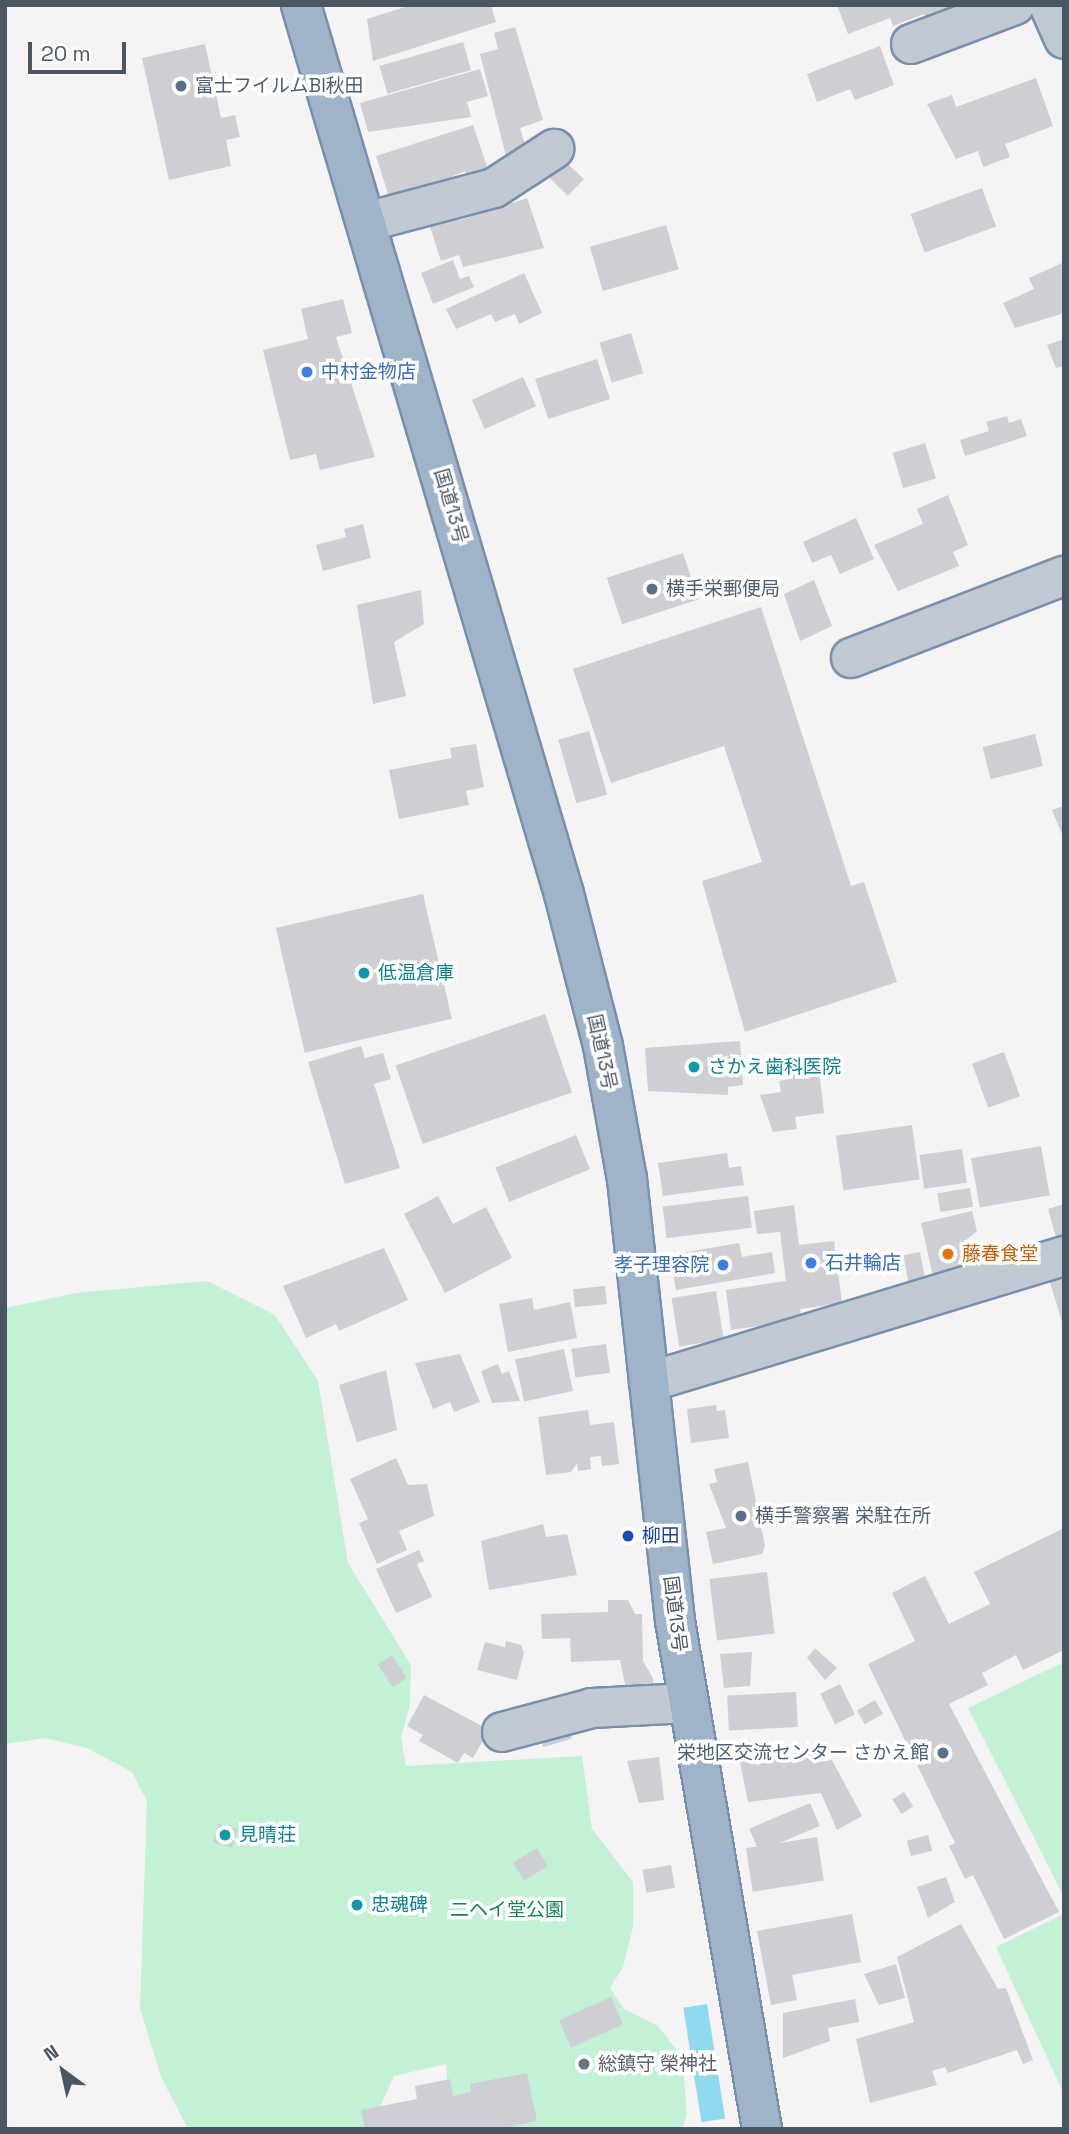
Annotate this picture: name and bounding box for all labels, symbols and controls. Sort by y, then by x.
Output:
scale bar [32,28,130,72]
text: 20 m [41,40,91,67]
place label: 富士フイルムBI秋田 [195,75,364,97]
marker: 富士フイルムBI秋田 [173,78,189,94]
place label: 中村金物店 [321,361,416,383]
marker: 中村金物店 [299,364,315,380]
street label: 国道13号 [430,466,472,546]
place label: 横手栄郵便局 [666,578,780,600]
marker: 横手栄郵便局 [644,581,660,597]
place label: 低温倉庫 [378,962,454,984]
marker: 低温倉庫 [356,965,372,981]
street label: 国道13号 [583,1012,621,1092]
place label: さかえ歯科医院 [708,1056,841,1078]
marker: さかえ歯科医院 [686,1059,702,1075]
place label: 藤春食堂 [962,1243,1038,1265]
marker: 藤春食堂 [940,1246,956,1262]
place label: 石井輪店 [825,1252,901,1274]
place label: 孝子理容院 [614,1254,709,1276]
marker: 石井輪店 [803,1255,819,1271]
marker: 孝子理容院 [715,1257,731,1273]
place label: 横手警察署 栄駐在所 [755,1505,931,1527]
marker: 横手警察署 栄駐在所 [733,1508,749,1524]
place label: 柳田 [642,1525,680,1547]
marker: 柳田 [620,1528,636,1544]
street label: 国道13号 [659,1575,691,1653]
place label: 栄地区交流センター さかえ館 [677,1742,929,1764]
marker: 栄地区交流センター さかえ館 [935,1745,951,1761]
place label: 見晴荘 [239,1824,296,1846]
marker: 見晴荘 [217,1827,233,1843]
place label: 忠魂碑 [371,1894,428,1916]
marker: 忠魂碑 [349,1897,365,1913]
park label: 二ヘイ堂公園 [450,1899,564,1921]
north arrow [28,2036,98,2106]
text: N [39,2039,63,2067]
place label: 総鎮守 榮神社 [598,2053,717,2075]
marker: 総鎮守 榮神社 [576,2056,592,2072]

